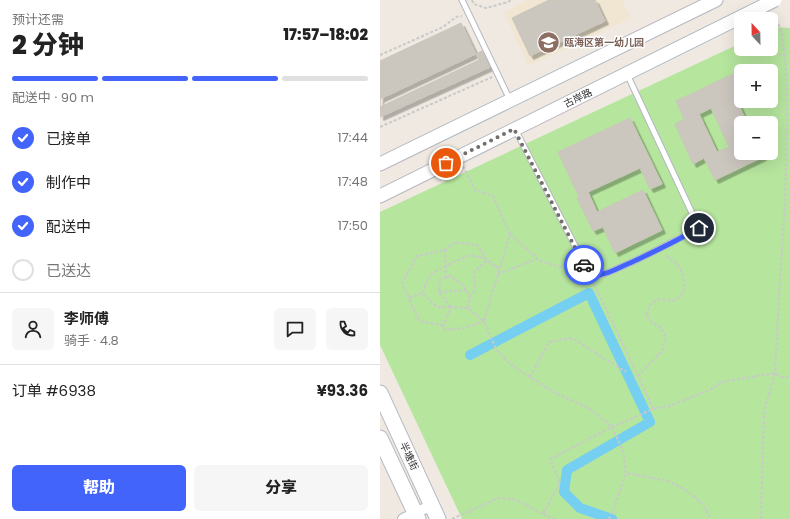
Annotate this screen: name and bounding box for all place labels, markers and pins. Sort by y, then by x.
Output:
school or university icon: 瓯海区第一幼儿园 [536,29,562,55]
place label: 瓯海区第一幼儿园 [564,35,644,50]
pin [429,146,463,180]
pin [682,211,716,245]

